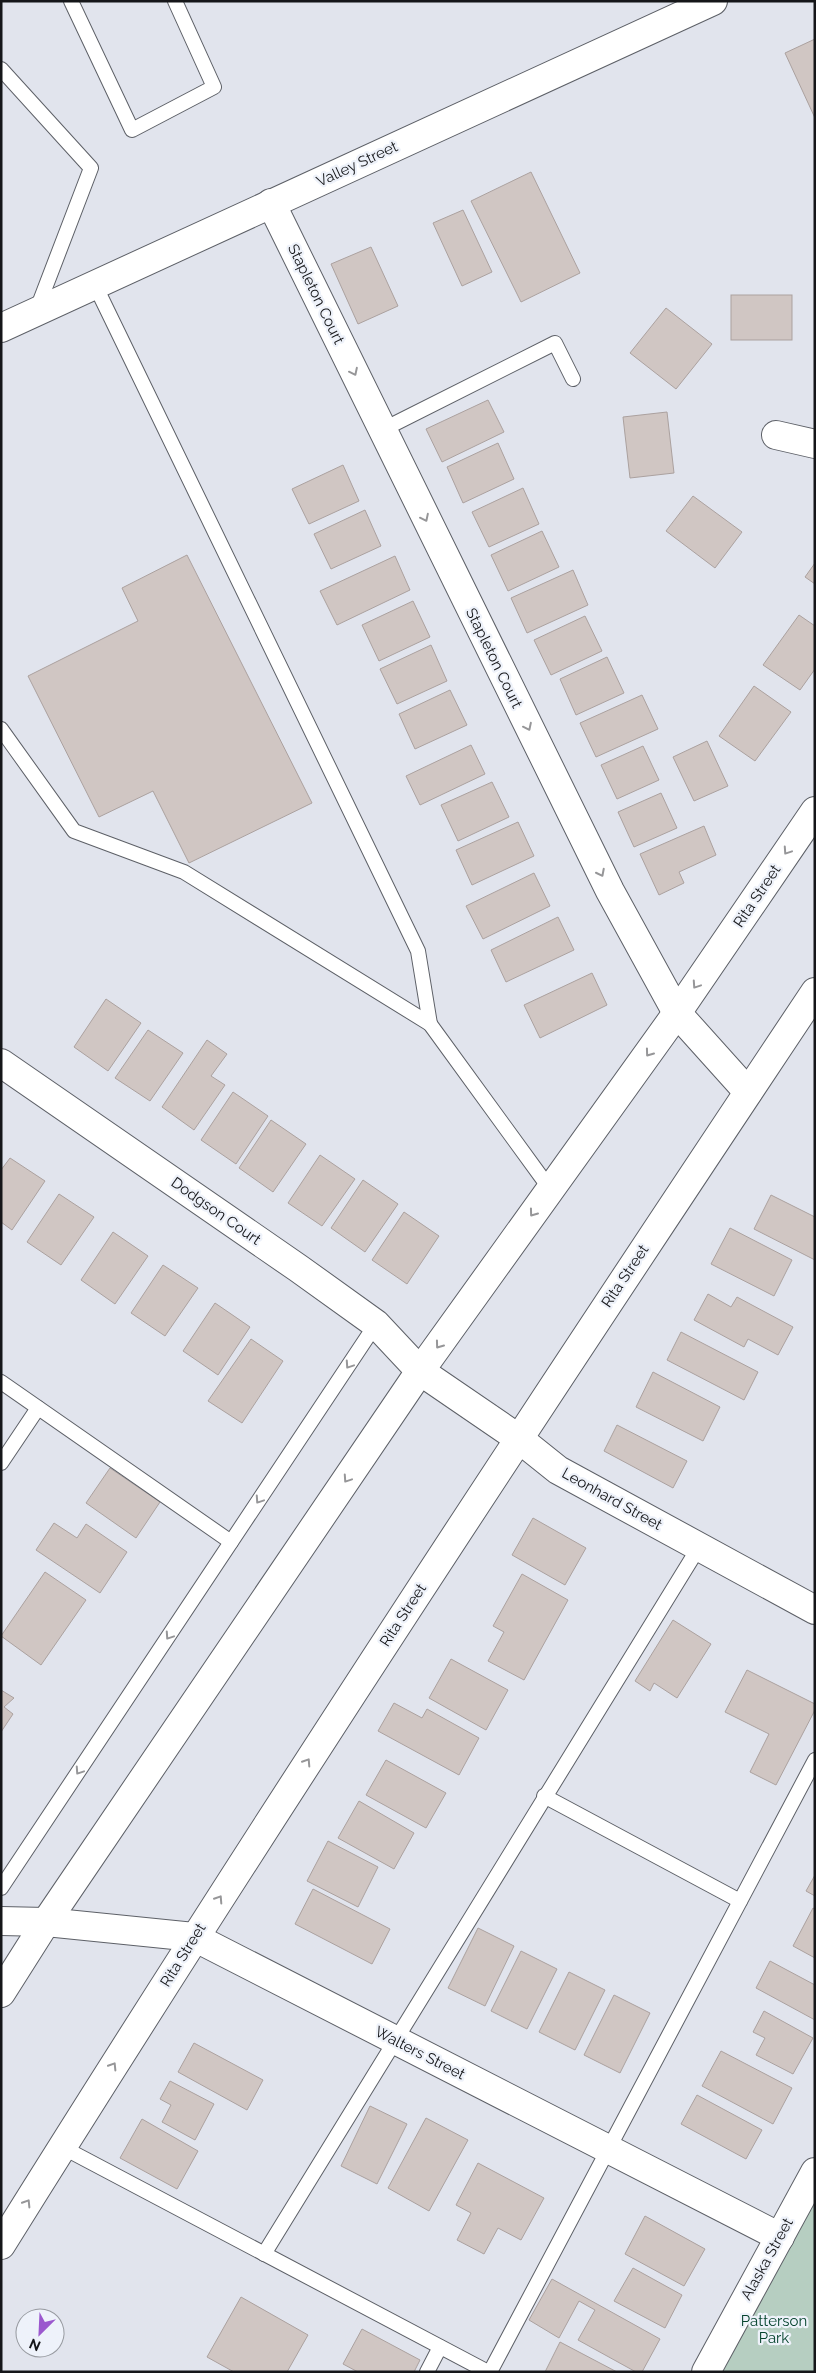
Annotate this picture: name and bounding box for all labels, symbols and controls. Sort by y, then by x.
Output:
street label: Valley Street [314,137,400,191]
street label: Stapleton Court [284,241,348,347]
one-way arrow [348,367,358,376]
one-way arrow [419,513,429,522]
street label: Stapleton Court [462,605,526,711]
one-way arrow [521,722,532,731]
one-way arrow [784,846,794,855]
street label: Rita Street [730,861,784,931]
one-way arrow [594,867,604,876]
one-way arrow [693,980,702,989]
one-way arrow [646,1047,655,1057]
street label: Dodgson Court [168,1173,264,1249]
one-way arrow [530,1207,539,1217]
street label: Rita Street [598,1241,652,1311]
one-way arrow [436,1339,444,1348]
one-way arrow [346,1359,355,1369]
street label: Leonhard Street [559,1464,665,1534]
one-way arrow [344,1473,353,1483]
one-way arrow [256,1495,265,1504]
street label: Rita Street [376,1580,430,1650]
one-way arrow [166,1630,175,1639]
one-way arrow [301,1759,310,1768]
one-way arrow [76,1765,85,1775]
one-way arrow [212,1895,222,1904]
street label: Rita Street [156,1920,210,1990]
street label: Walters Street [372,2023,468,2083]
one-way arrow [107,2062,117,2071]
one-way arrow [21,2200,30,2209]
street label: Alaska Street [737,2215,797,2303]
north arrow [15,2308,65,2358]
park label: Patterson Park [741,2312,807,2347]
text: N [27,2335,43,2354]

